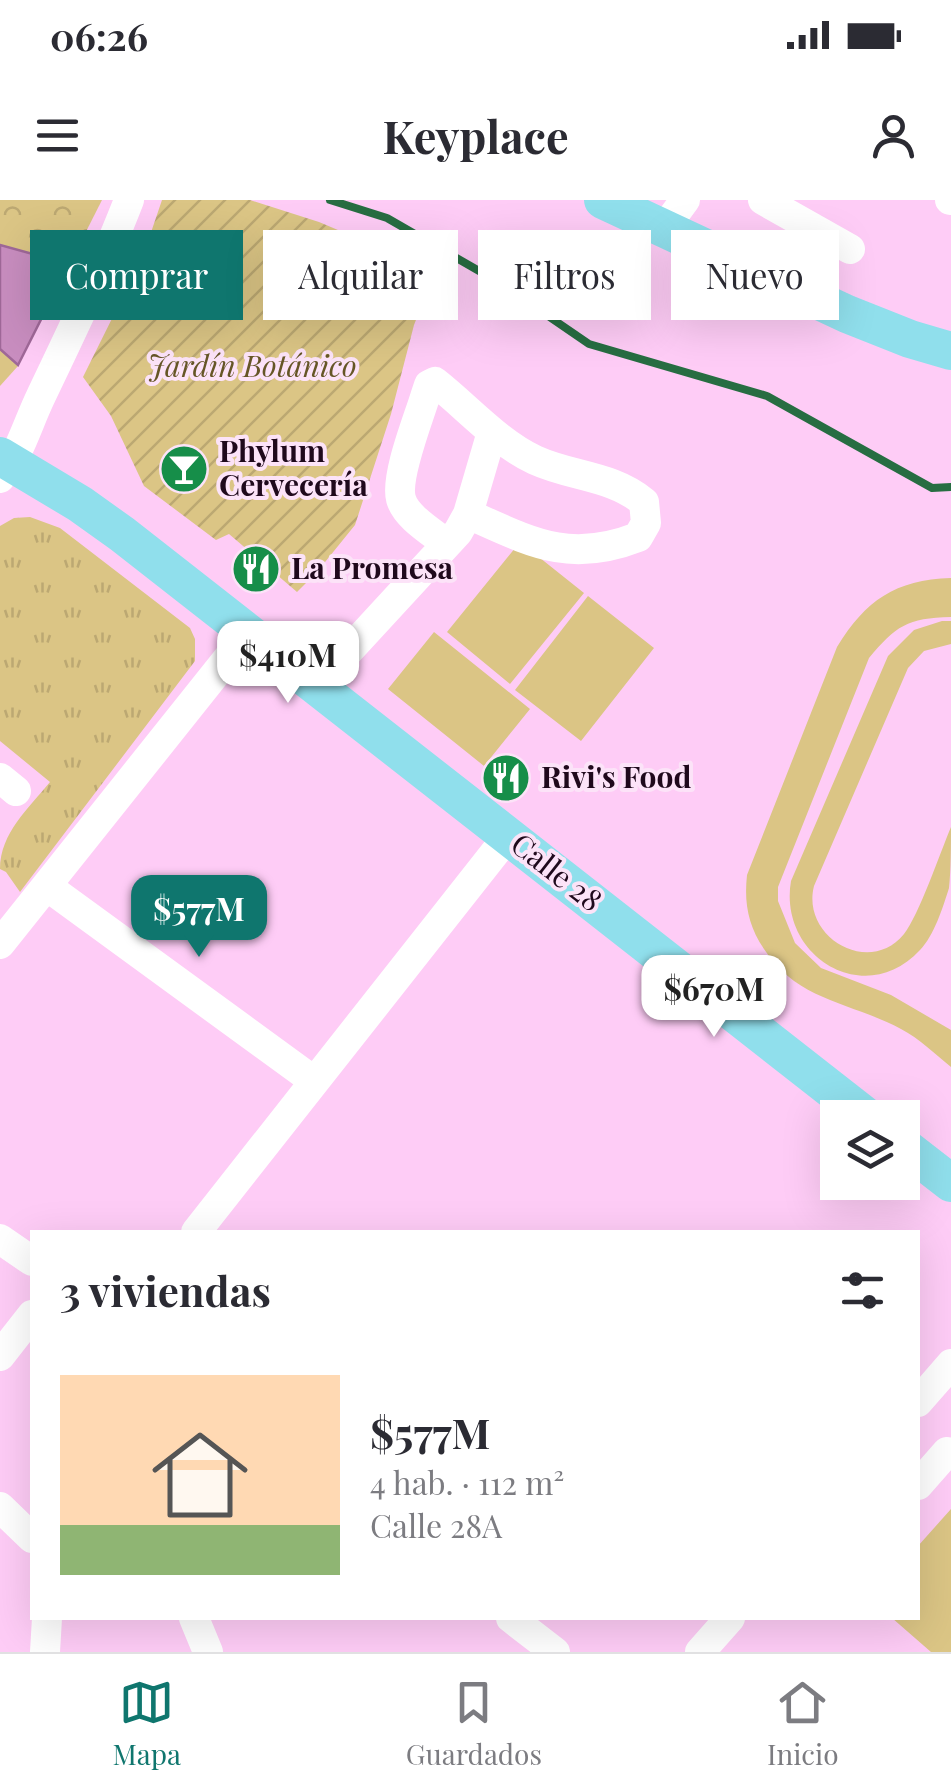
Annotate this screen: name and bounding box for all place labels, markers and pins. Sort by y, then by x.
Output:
place label: Phylum Cervecería [219,430,368,504]
bar icon: Phylum Cervecería [158,443,210,495]
restaurant icon: La Promesa [230,543,282,595]
place label: La Promesa [291,547,454,587]
pin: $410M [218,621,358,706]
restaurant icon: Rivi's Food [480,752,532,804]
place label: Rivi's Food [541,756,691,796]
pin: $577M [129,875,269,960]
pin: $670M [644,955,784,1040]

